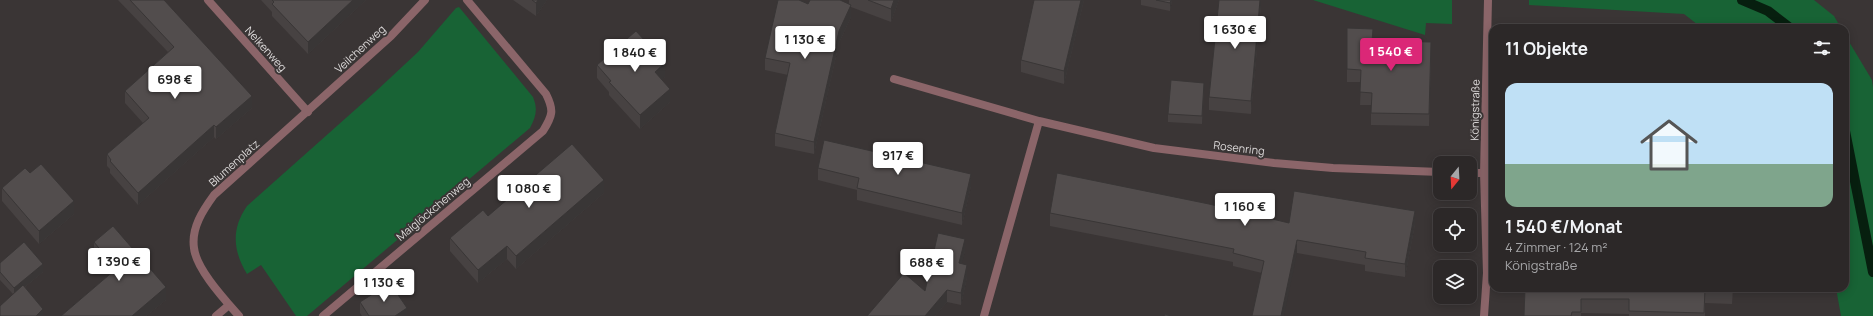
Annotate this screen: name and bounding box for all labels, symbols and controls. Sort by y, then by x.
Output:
pin: 1 630 € [1198,16,1272,50]
text: 1 630 € [1213,20,1257,38]
street label: Veilchenweg [331,21,388,76]
street label: Nelkenweg [242,23,291,74]
pin: 1 130 € [768,26,842,60]
text: 1 130 € [784,30,826,48]
text: 11 Objekte [1505,37,1588,60]
icon: filters [1811,37,1833,59]
pin: 1 540 € [1354,38,1428,72]
pin: 1 840 € [598,39,672,73]
text: 1 540 € [1369,42,1413,60]
text: 1 840 € [613,43,657,61]
pin: 698 € [147,66,203,100]
text: 698 € [157,70,193,88]
street label: Königstraße [1466,79,1483,141]
icon: home [1633,109,1705,181]
street label: Blumenplatz [205,136,262,189]
street label: Rosenring [1213,137,1266,158]
pin: 917 € [870,142,926,176]
text: 917 € [882,146,914,164]
north arrow [1433,156,1477,200]
map controls [1433,156,1477,304]
street label: Maiglöckchenweg [393,173,473,244]
pin: 1 080 € [492,175,566,209]
text: 1 080 € [507,179,551,197]
pin: 1 160 € [1208,193,1282,227]
text: 1 160 € [1224,197,1266,215]
button: locate [1433,208,1477,252]
text: 1 540 €/Monat [1505,215,1623,238]
text: 4 Zimmer · 124 m² [1505,238,1607,256]
pin: 1 390 € [82,248,156,282]
pin: 688 € [899,249,955,283]
text: 1 390 € [97,252,141,270]
text: 688 € [909,253,945,271]
text: Königstraße [1505,256,1577,274]
button: layers [1433,260,1477,304]
pin: 1 130 € [347,269,421,303]
text: 1 130 € [363,273,405,291]

